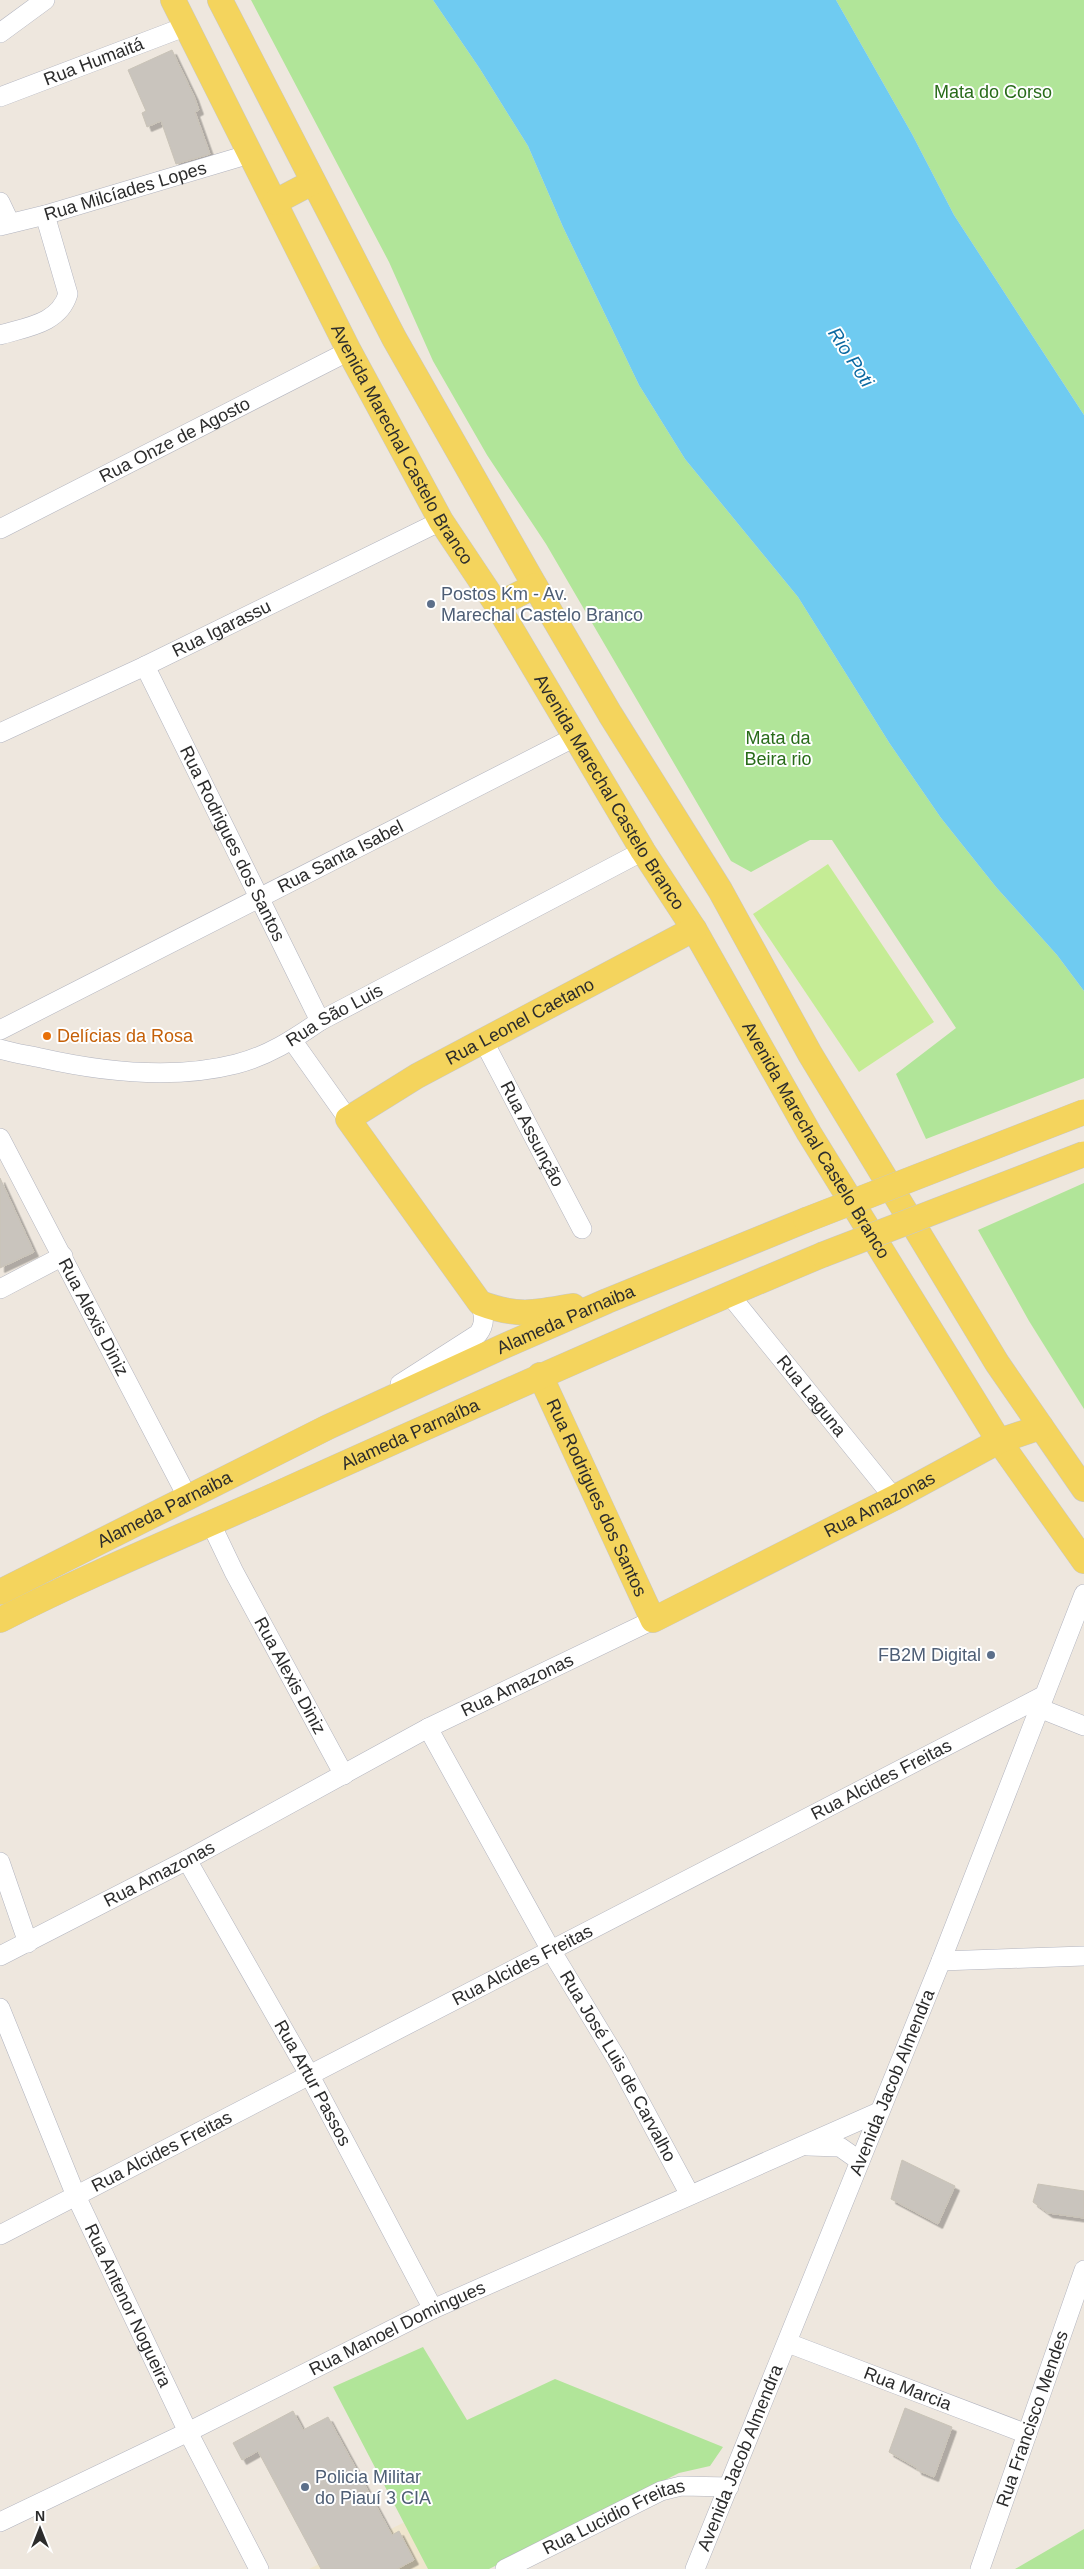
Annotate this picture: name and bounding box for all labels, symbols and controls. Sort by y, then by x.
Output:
street label: Rua Humaitá [41,33,147,90]
park label: Mata do Corso [934,82,1052,102]
street label: Rua Milcíades Lopes [42,158,209,225]
street label: Avenida Marechal Castelo Branco [327,321,477,568]
water label: Rio Poti [824,323,878,391]
street label: Rua Onze de Agosto [96,393,253,487]
place label: Postos Km - Av. Marechal Castelo Branco [441,584,643,625]
street label: Rua Igarassu [169,596,274,661]
marker: Postos Km - Av. Marechal Castelo Branco [425,598,437,610]
street label: Avenida Marechal Castelo Branco [530,670,689,913]
park label: Mata da Beira rio [744,728,812,769]
street label: Rua Rodrigues dos Santos [176,743,289,945]
street label: Rua Santa Isabel [274,816,406,897]
street label: Rua Leonel Caetano [442,974,598,1069]
street label: Rua São Luis [282,980,386,1051]
street label: Avenida Marechal Castelo Branco [738,1018,894,1262]
place label: Delícias da Rosa [57,1026,194,1046]
marker: Delícias da Rosa [41,1030,53,1042]
street label: Rua Assunção [496,1078,568,1190]
street label: Rua Alexis Diniz [55,1255,132,1379]
street label: Alameda Parnaiba [494,1281,638,1358]
street label: Rua Laguna [773,1351,851,1441]
street label: Alameda Parnaíba [338,1394,483,1474]
street label: Rua Rodrigues dos Santos [542,1396,651,1600]
street label: Alameda Parnaiba [94,1467,236,1552]
street label: Rua Amazonas [821,1468,938,1542]
street label: Rua Alexis Diniz [250,1614,330,1738]
place label: FB2M Digital [878,1645,981,1665]
marker: FB2M Digital [985,1649,997,1661]
street label: Rua Amazonas [458,1650,577,1721]
street label: Rua Alcides Freitas [808,1735,955,1824]
street label: Rua Amazonas [100,1837,218,1911]
street label: Rua Alcides Freitas [449,1921,596,2010]
street label: Rua José Luis de Carvalho [556,1967,680,2165]
street label: Avenida Jacob Almendra [845,1985,939,2178]
street label: Rua Artur Passos [270,2017,355,2149]
street label: Rua Alcides Freitas [88,2107,235,2196]
street label: Rua Antenor Nogueira [81,2221,176,2391]
street label: Rua Manoel Domingues [306,2277,488,2379]
street label: Rua Francisco Mendes [992,2328,1072,2510]
street label: Avenida Jacob Almendra [693,2361,787,2554]
street label: Rua Marcia [861,2363,955,2415]
place label: Policia Militar do Piauí 3 CIA [315,2467,431,2508]
street label: Rua Lucidio Freitas [539,2475,687,2559]
marker: Policia Militar do Piauí 3 CIA [299,2481,311,2493]
north arrow [15,2504,65,2554]
text: N [35,2508,45,2524]

